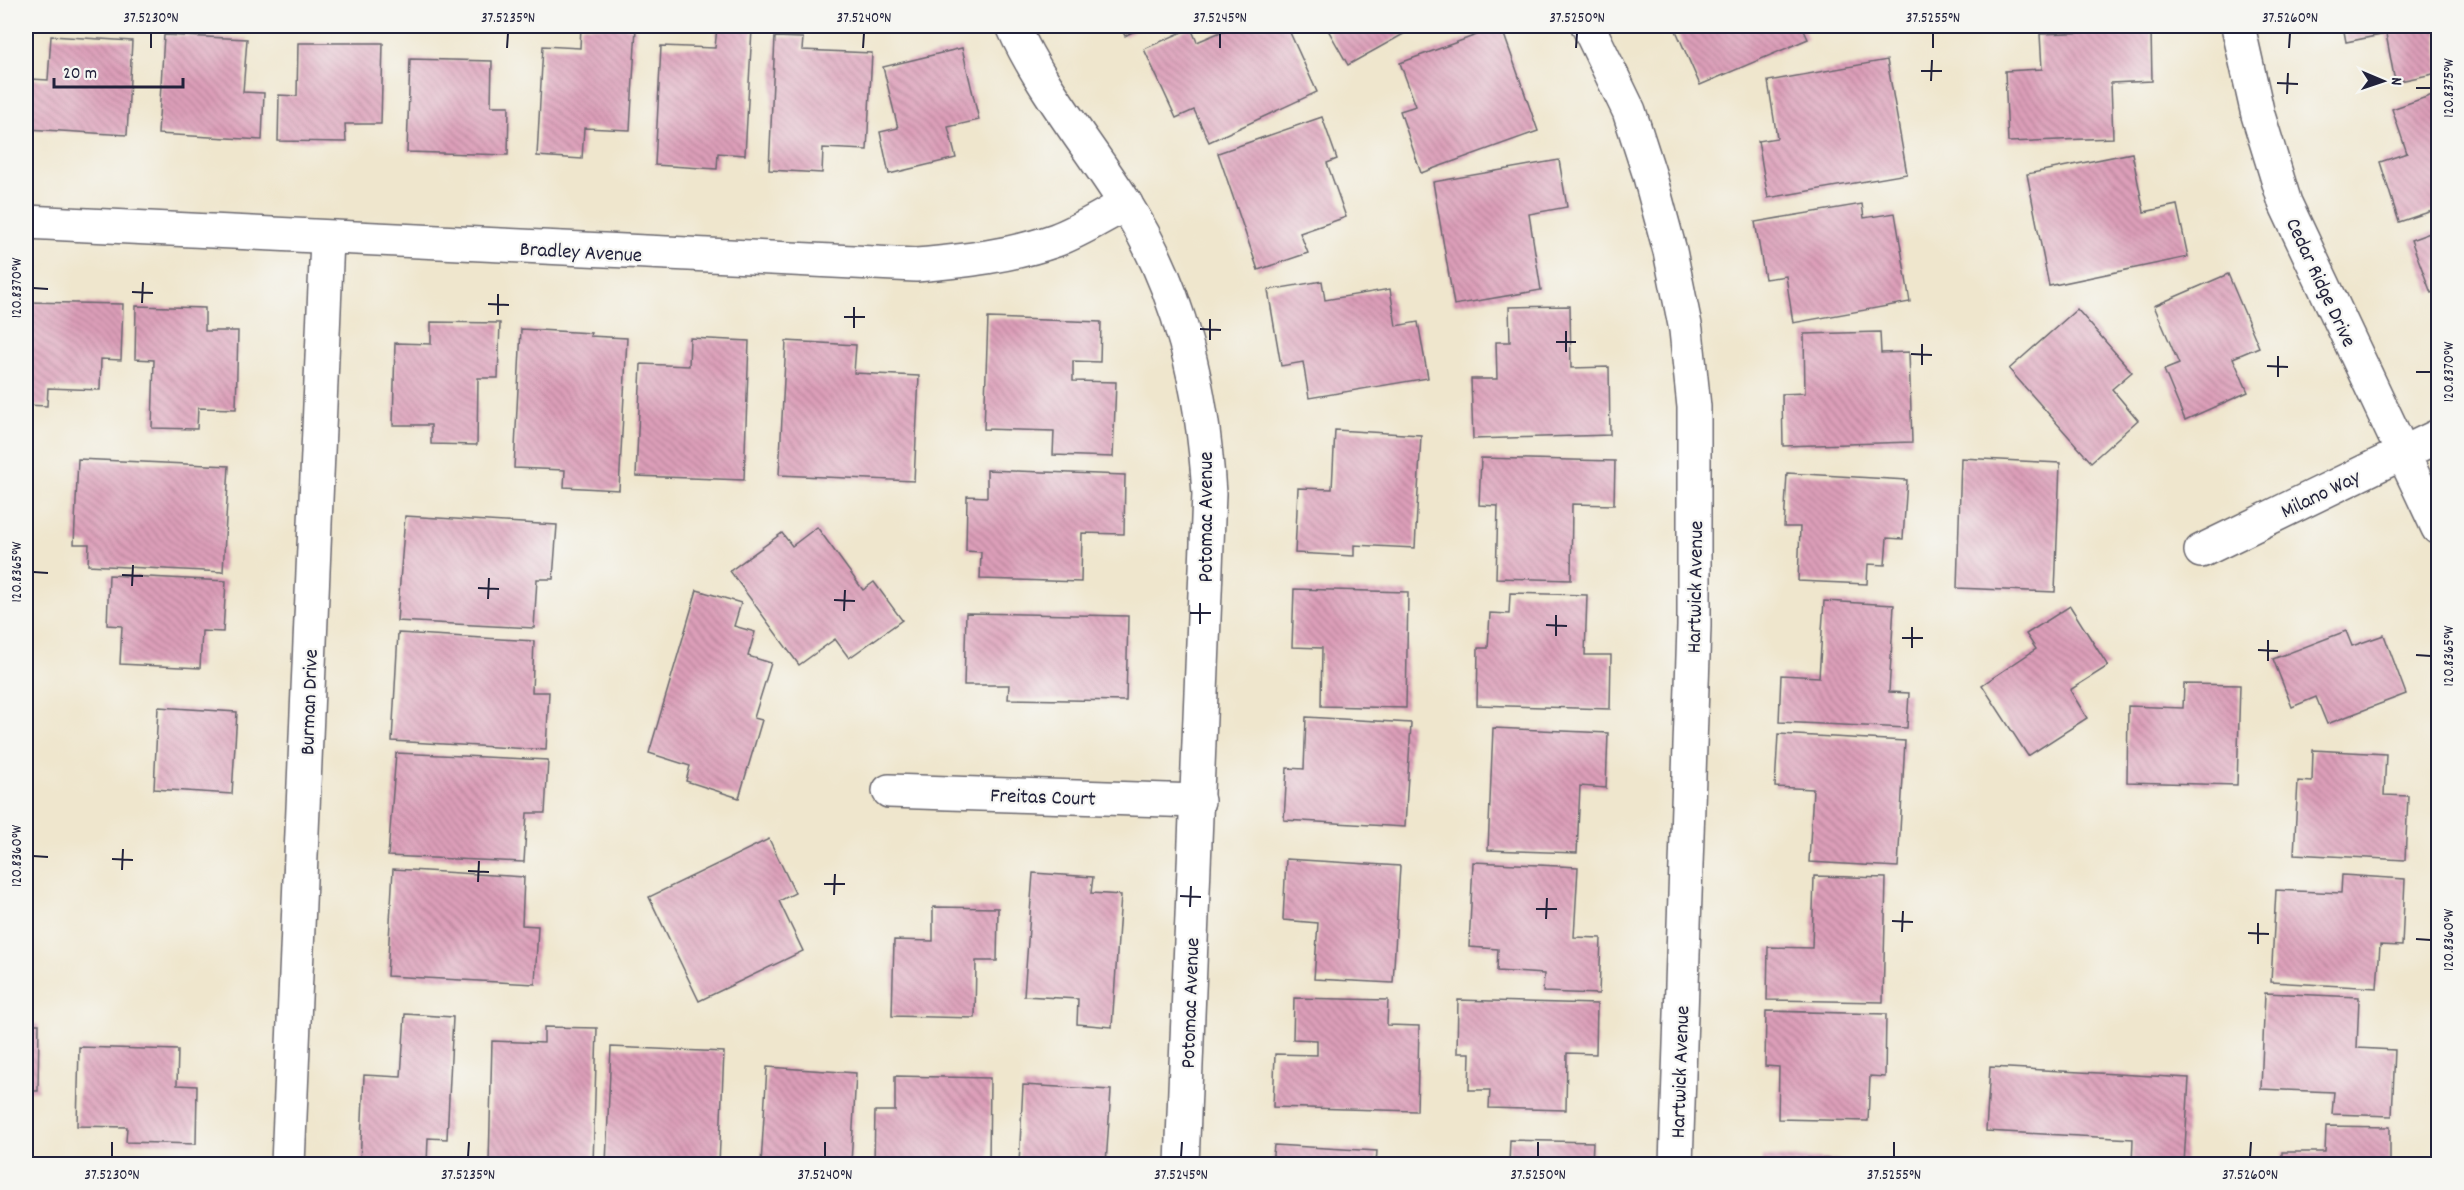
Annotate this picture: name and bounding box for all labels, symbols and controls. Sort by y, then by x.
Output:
text: 37.5230°N [123,8,179,30]
text: 37.5235°N [481,8,535,30]
text: 37.5240°N [836,8,892,30]
text: 37.5245°N [1193,8,1247,30]
text: 37.5250°N [1549,8,1605,30]
text: 37.5255°N [1906,8,1960,30]
text: 37.5260°N [2262,8,2318,30]
scale bar [54,51,183,89]
north arrow [2353,51,2413,111]
text: 120.8375°W [2439,58,2461,118]
text: 20 m [63,62,97,87]
text: N [2384,77,2407,86]
street label: Cedar Ridge Drive [2276,214,2362,353]
street label: Bradley Avenue [519,236,643,272]
text: 120.8370°W [7,257,29,318]
text: 120.8370°W [2439,341,2461,402]
street label: Potomac Avenue [1193,452,1223,582]
street label: Milano Way [2276,463,2367,528]
street label: Hartwick Avenue [1681,520,1713,654]
text: 120.8365°W [7,541,29,602]
text: 120.8365°W [2439,625,2461,686]
street label: Burman Drive [294,649,328,756]
street label: Freitas Court [989,782,1097,816]
text: 120.8360°W [7,825,29,887]
text: 120.8360°W [2439,909,2461,971]
street label: Potomac Avenue [1175,937,1209,1069]
street label: Hartwick Avenue [1665,1005,1699,1139]
text: 37.5230°N [84,1165,140,1187]
text: 37.5235°N [441,1165,495,1187]
text: 37.5240°N [797,1165,853,1187]
text: 37.5245°N [1154,1165,1208,1187]
text: 37.5250°N [1510,1165,1566,1187]
text: 37.5255°N [1867,1165,1921,1187]
text: 37.5260°N [2222,1165,2278,1187]

